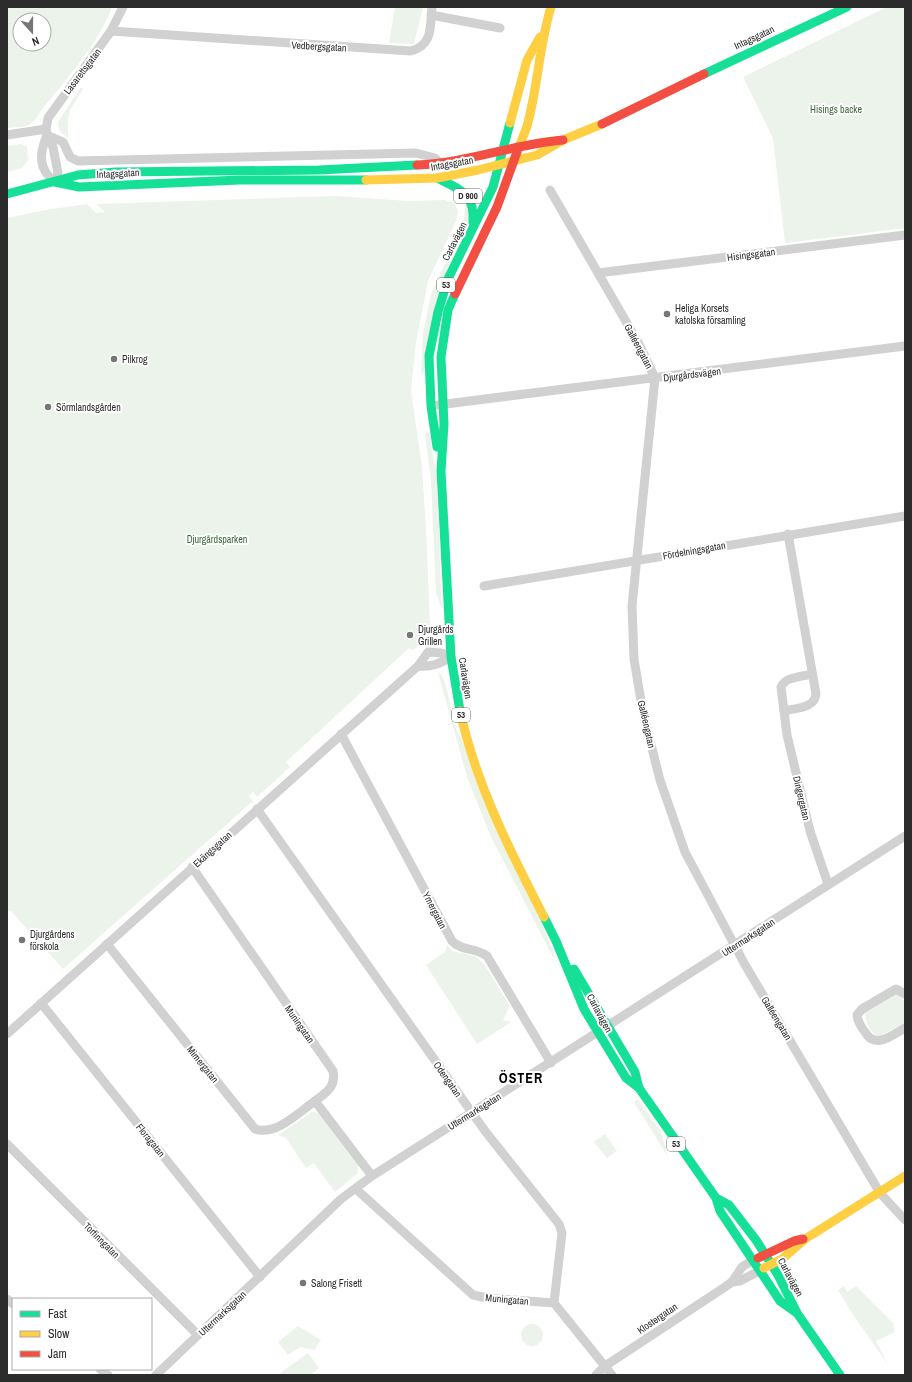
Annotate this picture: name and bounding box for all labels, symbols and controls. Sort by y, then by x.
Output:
north arrow [12,12,52,52]
street label: Intagsgatan [732,23,776,52]
text: N [30,34,41,49]
street label: Vedbergsgatan [291,39,347,54]
street label: Lasarettsgatan [61,46,104,97]
park label: Hisings backe [810,103,862,116]
street label: Intagsgatan [430,153,474,174]
street label: Intagsgatan [96,166,140,181]
road number: D 900 [454,189,482,203]
street label: Carlavägen [439,220,470,263]
street label: Hisingsgatan [726,245,776,264]
road number: 53 [437,278,455,292]
place label: Heliga Korsets katolska församling [675,302,746,327]
marker: Heliga Korsets katolska församling [662,309,672,319]
street label: Galléengatan [621,322,656,371]
place label: Pilkrog [122,353,148,366]
marker: Pilkrog [109,354,119,364]
street label: Djurgårdsvägen [663,365,722,384]
place label: Sörmlandsgården [56,401,121,414]
marker: Sörmlandsgården [43,402,53,412]
park label: Djurgårdsparken [187,533,247,546]
street label: Fördelningsgatan [662,539,726,562]
place label: Djurgårds Grillen [418,623,454,648]
marker: Djurgårds Grillen [405,630,415,640]
street label: Carlavägen [456,656,475,700]
street label: Galléengatan [635,699,658,749]
road number: 53 [452,708,470,722]
street label: Dingergatan [790,775,813,822]
street label: Ekängsgatan [190,829,234,870]
street label: Ymergatan [420,889,449,931]
street label: Uttermarksgatan [719,915,777,959]
place label: Djurgårdens förskola [30,928,75,953]
marker: Djurgårdens förskola [17,935,27,945]
street label: Carlavägen [584,992,615,1035]
street label: Galléengatan [758,994,795,1043]
street label: Muningatan [282,1003,317,1046]
street label: Mimergatan [184,1043,221,1085]
street label: Odengatan [431,1059,465,1100]
district label: ÖSTER [499,1069,543,1087]
street label: Uttermarksgatan [445,1090,503,1133]
street label: Floragatan [133,1121,168,1160]
road number: 53 [667,1137,685,1151]
street label: Torfinngatan [81,1220,122,1261]
street label: Carlavägen [775,1256,806,1299]
place label: Salong Frisett [311,1277,363,1290]
marker: Salong Frisett [298,1278,308,1288]
street label: Uttermarksgatan [196,1288,249,1339]
street label: Muningatan [485,1291,529,1308]
legend [12,1298,152,1370]
street label: Klostergatan [635,1300,680,1337]
text: Fast [48,1306,67,1322]
text: Slow [48,1326,70,1342]
text: Jam [48,1346,67,1362]

